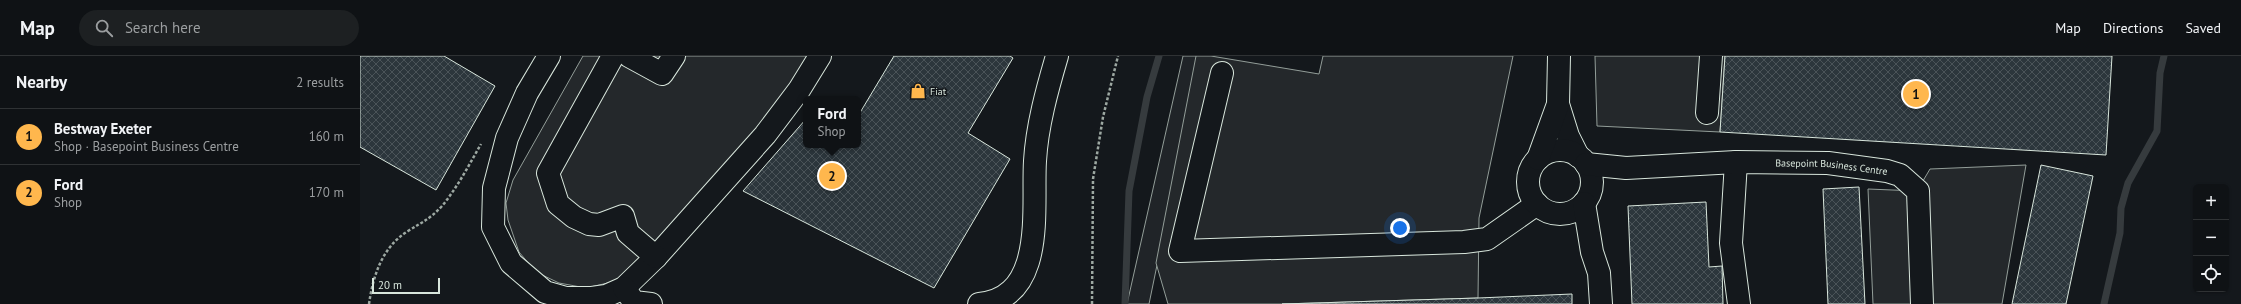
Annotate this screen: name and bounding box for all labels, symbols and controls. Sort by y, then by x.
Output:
search box [79,10,359,46]
text: Map [20,16,55,40]
icon: search [93,17,115,39]
text: Search here [125,18,201,37]
text: Map [2055,19,2081,37]
text: Directions [2103,19,2163,37]
text: Saved [2185,19,2221,37]
text: Nearby [16,71,67,93]
text: 2 results [296,74,344,91]
pin: 1 [1903,79,1929,109]
shop icon: Fiat [909,82,927,100]
place label: Fiat [930,85,947,98]
popup [803,96,861,148]
text: Ford [817,104,847,123]
text: Bestway Exeter [54,119,152,138]
text: Shop [817,123,846,140]
text: 1 [25,128,33,145]
text: 160 m [309,128,344,145]
text: Shop · Basepoint Business Centre [54,138,239,155]
street label: Basepoint Business Centre [1775,156,1888,178]
pin: 2 [819,161,845,191]
text: Ford [54,175,83,194]
text: 2 [25,184,33,201]
text: 170 m [309,184,344,201]
map controls [2193,184,2229,292]
button: + [2193,184,2229,220]
text: Shop [54,194,82,211]
your location [1390,218,1410,238]
button: − [2193,220,2229,256]
button: locate [2193,256,2229,292]
scale bar [372,276,440,295]
text: 20 m [378,278,402,292]

